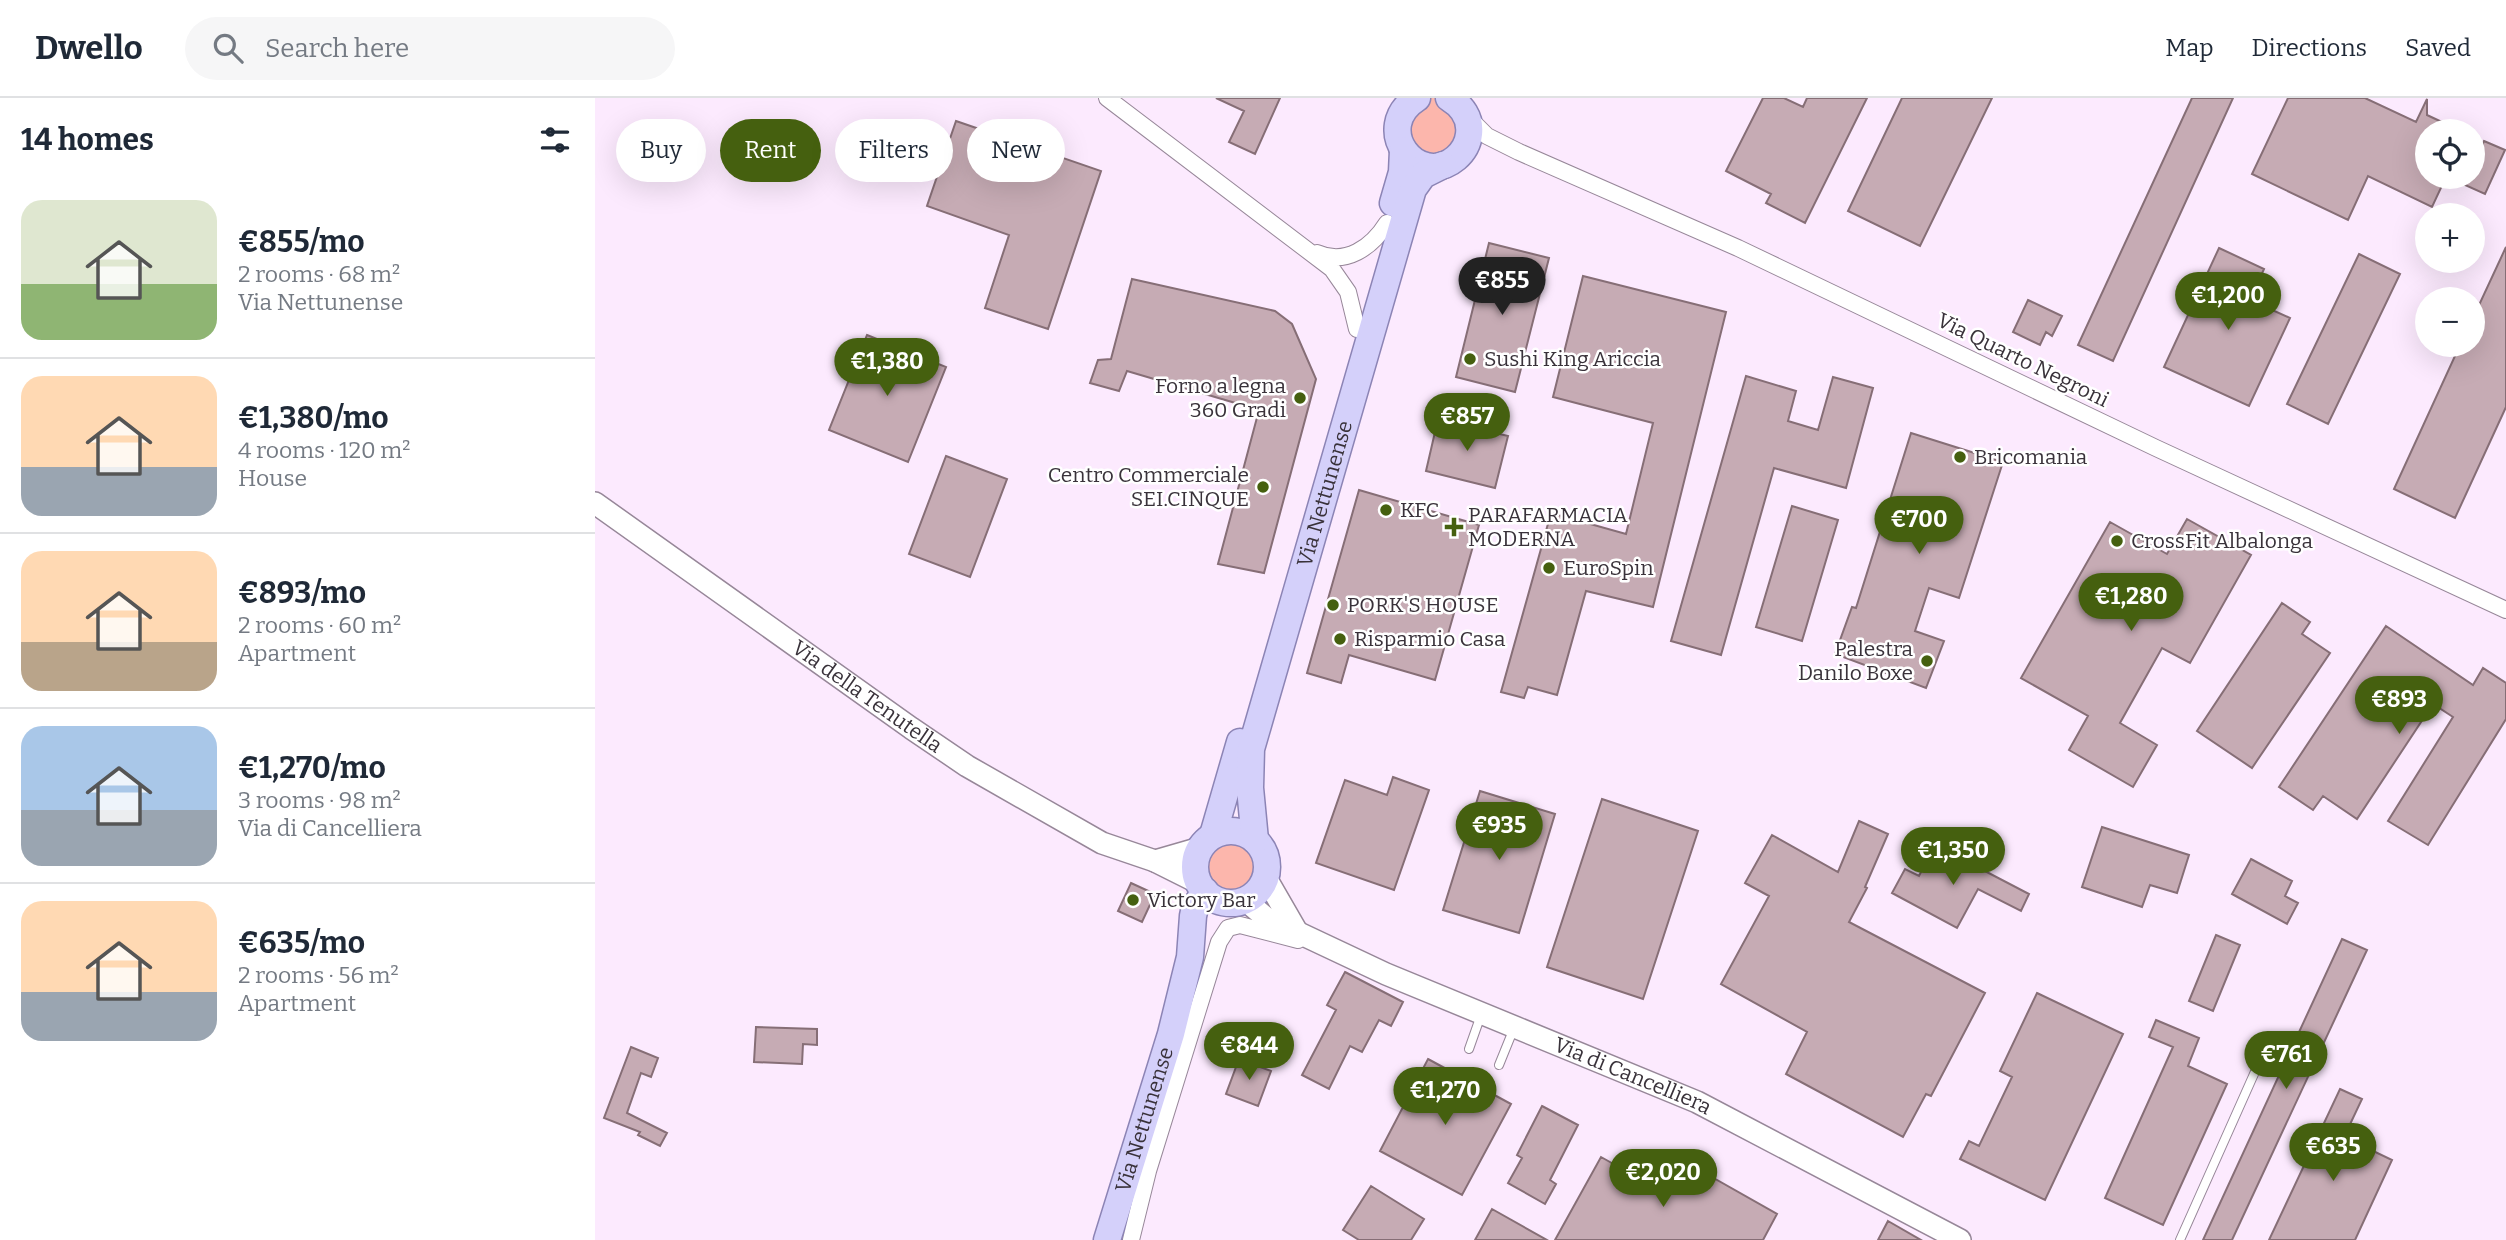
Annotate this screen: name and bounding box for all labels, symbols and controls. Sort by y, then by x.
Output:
search box [185,17,675,80]
text: Dwello [35,28,143,68]
icon: search [209,29,247,67]
text: Search here [265,33,409,64]
text: Map [2165,34,2214,62]
text: Directions [2252,34,2367,62]
text: Saved [2405,34,2471,62]
chip: Buy [616,119,706,182]
chip: Rent [720,119,821,182]
chip: Filters [835,119,953,182]
chip: New [967,119,1065,182]
map controls [2415,119,2485,357]
button: locate [2415,119,2485,189]
icon: filters [536,121,574,159]
text: 14 homes [21,122,154,158]
button: + [2415,203,2485,273]
text: €855/mo [238,224,365,260]
icon: home [77,228,161,312]
pin: €855 [1461,258,1543,317]
text: 2 rooms · 68 m² [238,260,400,288]
text: €855 [1475,266,1529,294]
pin: €1,200 [2171,272,2285,332]
text: €1,200 [2191,281,2265,309]
button: − [2415,287,2485,357]
text: Via Nettunense [238,288,403,316]
street label: Via Quarto Negroni [1933,307,2113,413]
pin: €1,380 [830,338,944,398]
place label: Sushi King Ariccia [1484,346,1661,372]
text: €1,380 [850,347,924,375]
marker: Sushi King Ariccia [1462,351,1478,367]
place label: Forno a legna 360 Gradi [1155,373,1287,423]
marker: Forno a legna 360 Gradi [1292,390,1308,406]
pin: €857 [1426,394,1508,453]
text: €1,380/mo [238,400,389,436]
text: €857 [1440,402,1494,430]
icon: home [77,404,161,488]
street label: Via Nettunense [1291,418,1358,570]
text: 4 rooms · 120 m² [238,436,410,464]
place label: Bricomania [1974,444,2088,470]
marker: Bricomania [1952,449,1968,465]
place label: Centro Commerciale SEI.CINQUE [1048,462,1249,512]
text: House [238,464,307,492]
marker: Centro Commerciale SEI.CINQUE [1255,479,1271,495]
pin: €700 [1878,496,1960,556]
place label: KFC [1400,497,1439,523]
marker: KFC [1378,502,1394,518]
place label: PARAFARMACIA MODERNA [1468,502,1628,552]
text: €700 [1890,505,1948,533]
marker: PARAFARMACIA MODERNA [1446,519,1462,535]
place label: CrossFit Albalonga [2131,528,2314,554]
marker: CrossFit Albalonga [2109,533,2125,549]
place label: EuroSpin [1563,555,1654,581]
marker: EuroSpin [1541,560,1557,576]
pin: €1,280 [2074,574,2188,633]
text: €893/mo [238,575,366,611]
icon: home [77,579,161,663]
text: €1,280 [2094,582,2168,610]
place label: PORK'S HOUSE [1347,592,1498,618]
marker: PORK'S HOUSE [1325,597,1341,613]
text: 2 rooms · 60 m² [238,611,401,639]
place label: Risparmio Casa [1354,626,1506,652]
marker: Risparmio Casa [1332,631,1348,647]
street label: Via della Tenutella [787,635,948,759]
place label: Palestra Danilo Boxe [1798,636,1914,686]
text: Apartment [238,639,356,667]
marker: Palestra Danilo Boxe [1919,653,1935,669]
pin: €893 [2358,676,2440,736]
text: €893 [2371,685,2427,713]
text: €1,270/mo [238,750,386,786]
icon: home [77,754,161,838]
text: 3 rooms · 98 m² [238,786,401,814]
pin: €935 [1458,802,1540,862]
text: €935 [1472,811,1526,839]
text: Via di Cancelliera [238,814,422,842]
pin: €1,350 [1896,828,2010,887]
text: €1,350 [1917,836,1989,864]
place label: Victory Bar [1147,887,1255,913]
marker: Victory Bar [1125,892,1141,908]
text: €635/mo [238,925,365,961]
icon: home [77,929,161,1013]
text: 2 rooms · 56 m² [238,961,399,989]
text: Apartment [238,989,356,1017]
pin: €844 [1208,1023,1290,1082]
text: €844 [1220,1031,1278,1059]
street label: Via di Cancelliera [1550,1032,1717,1121]
pin: €761 [2245,1032,2327,1091]
text: €761 [2260,1040,2312,1068]
street label: Via Nettunense [1110,1044,1179,1196]
pin: €1,270 [1388,1068,1502,1127]
text: €1,270 [1409,1076,1481,1104]
pin: €635 [2292,1124,2374,1183]
text: €635 [2305,1132,2361,1160]
pin: €2,020 [1606,1150,1720,1209]
text: €2,020 [1625,1158,1701,1186]

